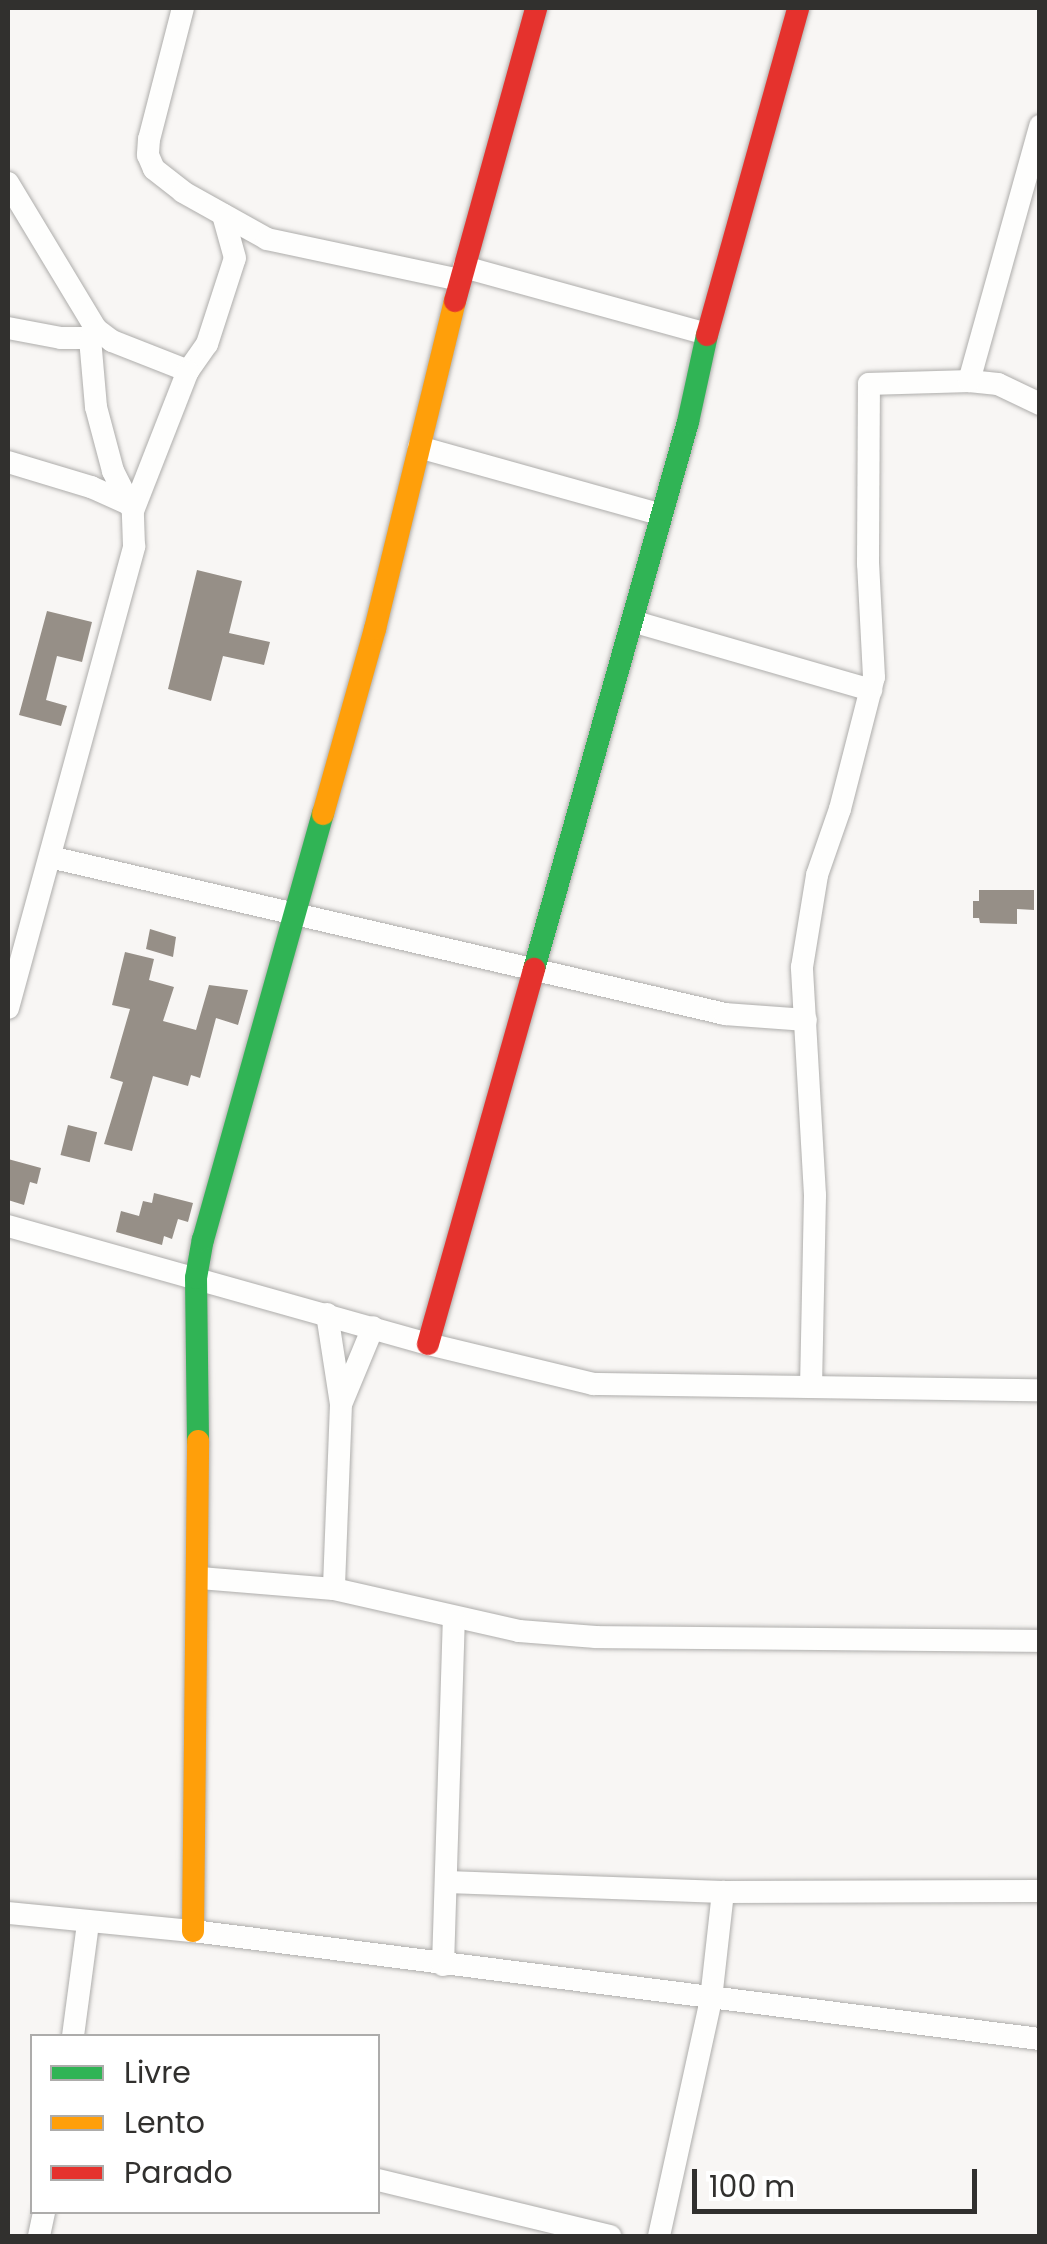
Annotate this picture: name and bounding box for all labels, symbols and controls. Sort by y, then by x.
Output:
legend [30,2034,380,2214]
text: Livre [124,2051,191,2094]
text: Lento [124,2101,205,2144]
scale bar [697,2149,982,2211]
text: Parado [124,2151,233,2194]
text: 100 m [709,2165,795,2208]

